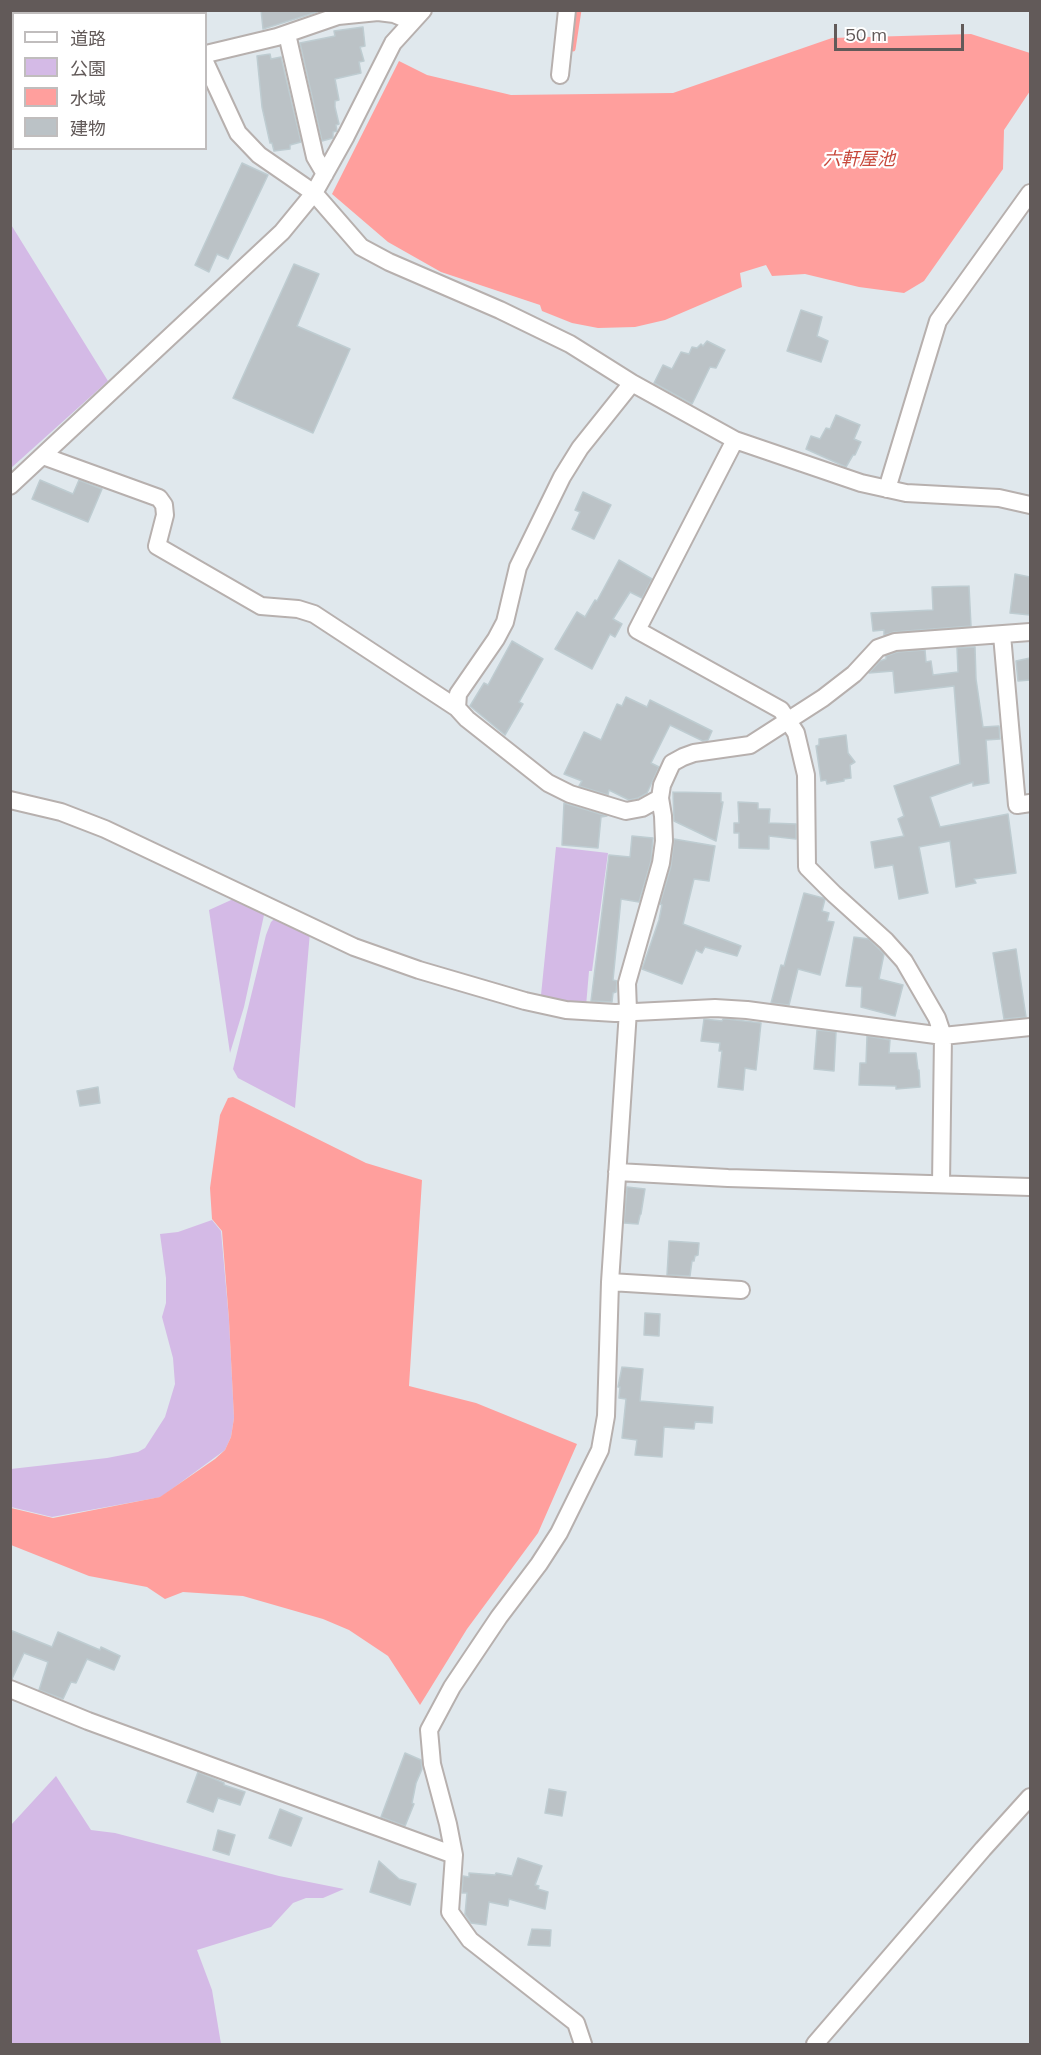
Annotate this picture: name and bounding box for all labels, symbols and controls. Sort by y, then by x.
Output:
legend [12,12,207,150]
scale bar [837,12,968,50]
text: 50 m [845,23,887,46]
text: 道路 [70,27,106,50]
text: 公園 [70,57,106,80]
text: 水域 [70,87,106,110]
text: 建物 [70,117,106,140]
water label: 六軒屋池 [823,149,895,171]

